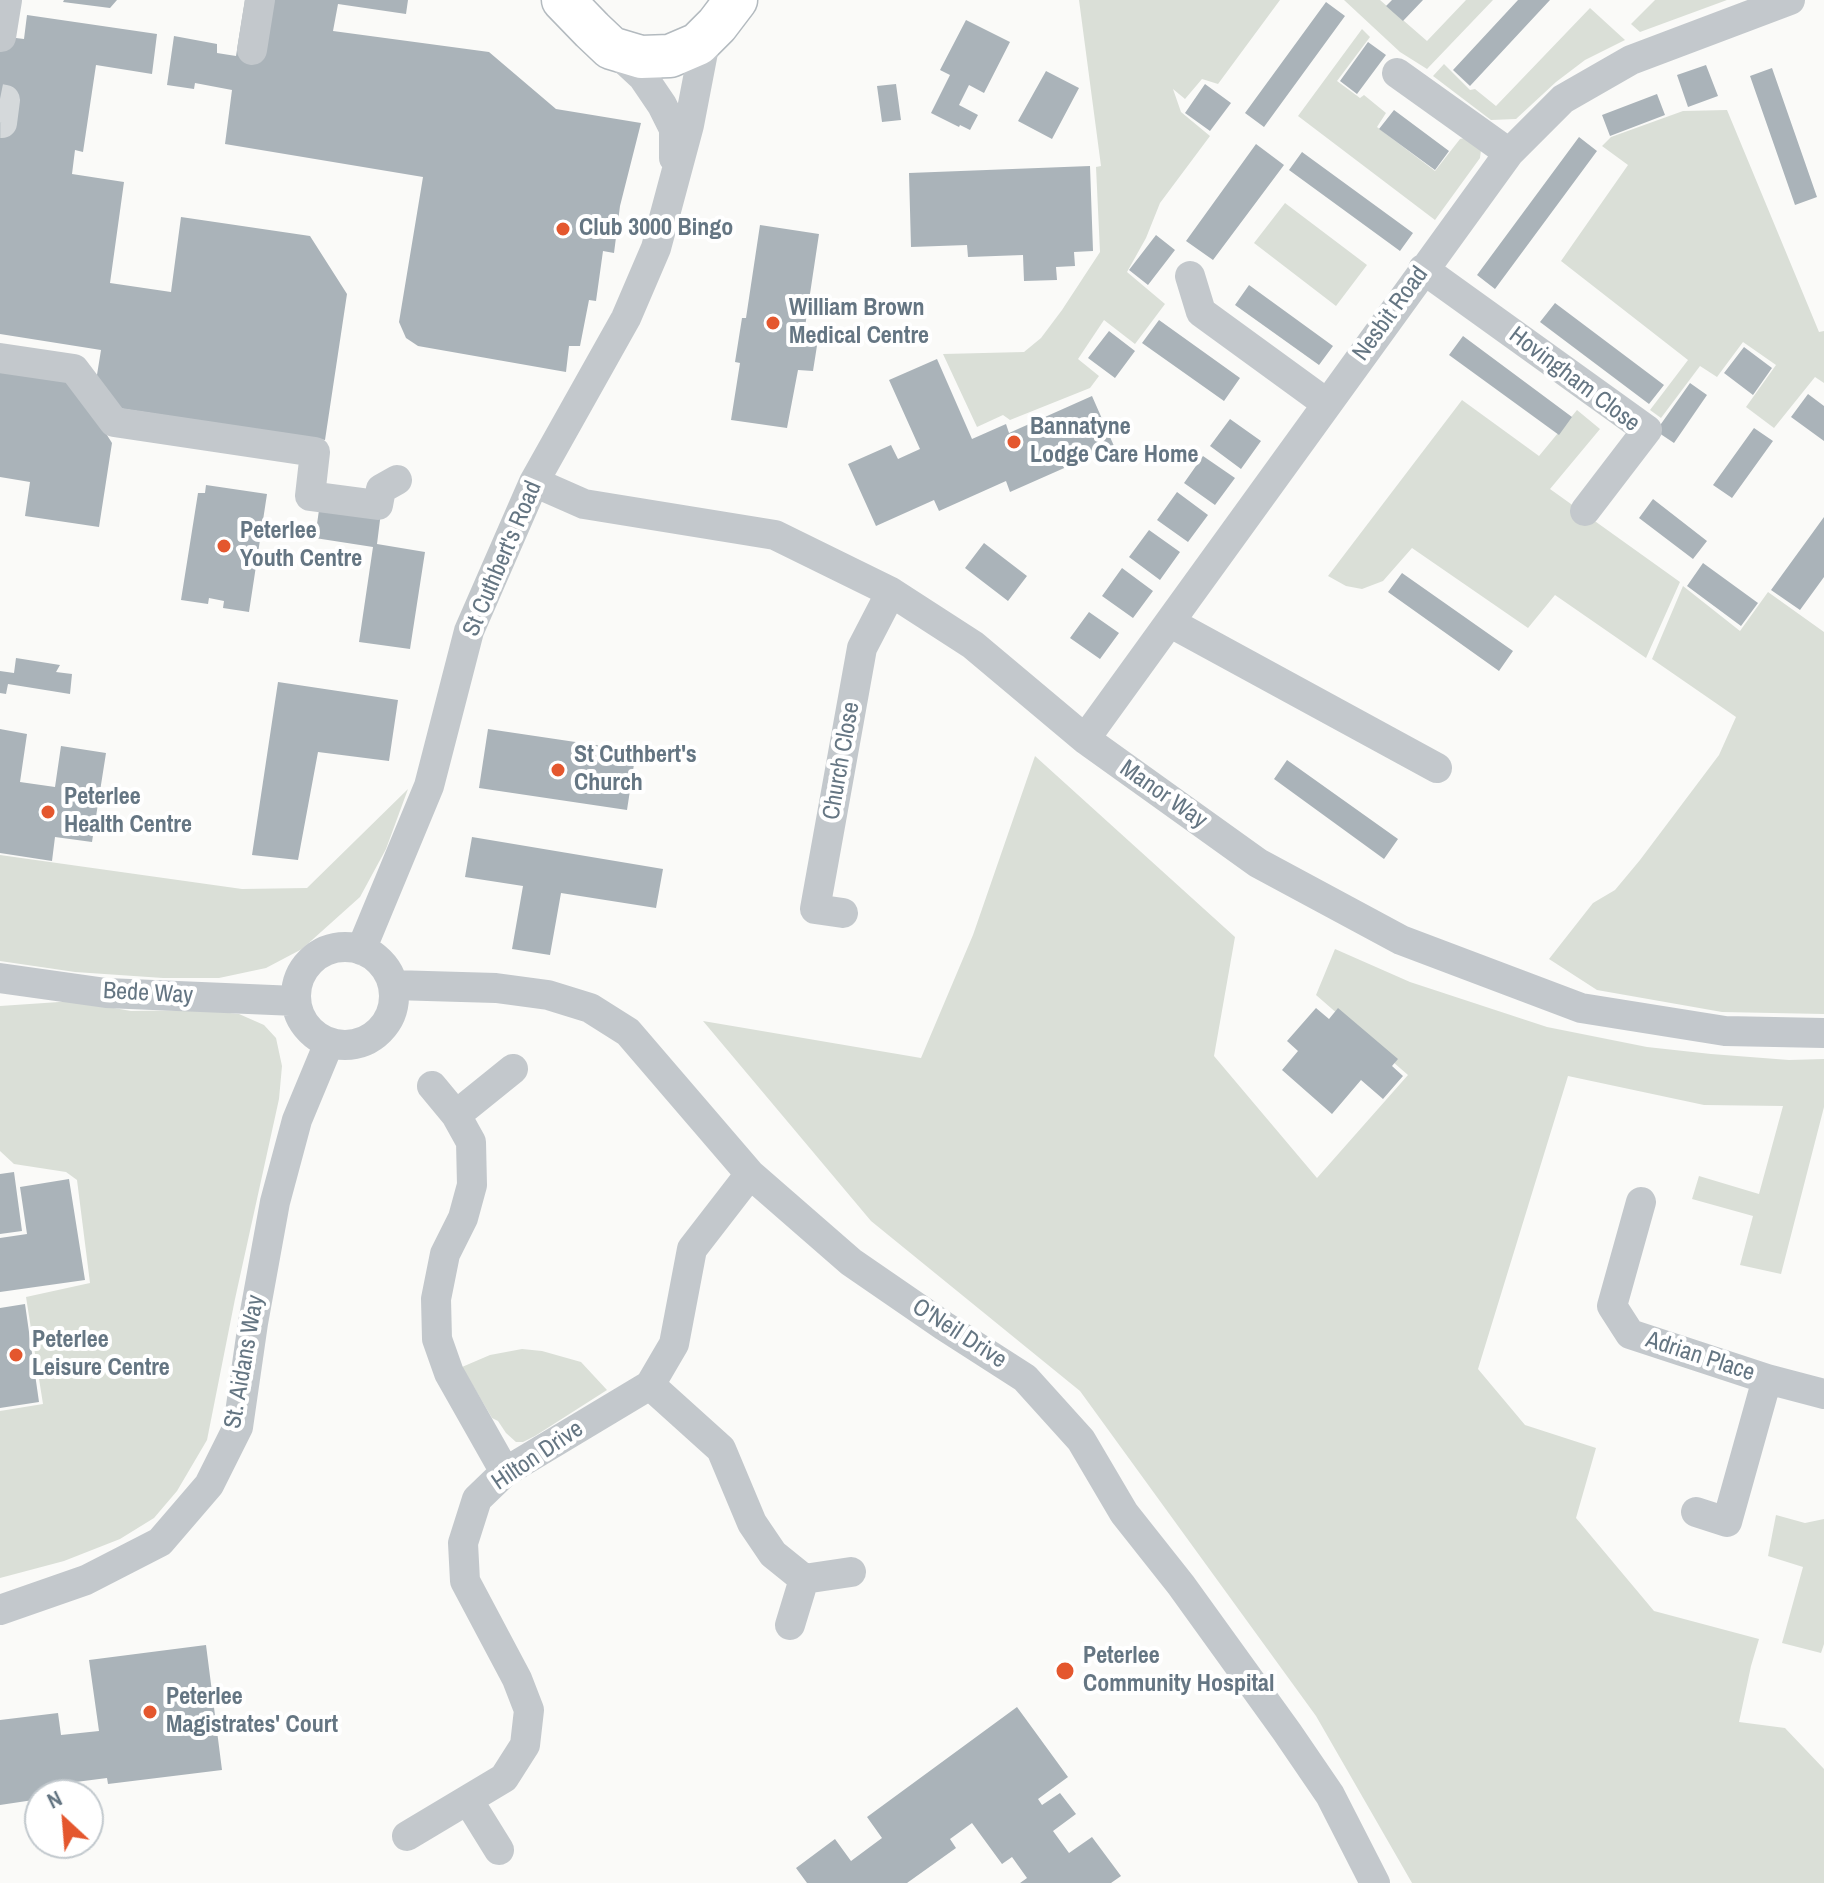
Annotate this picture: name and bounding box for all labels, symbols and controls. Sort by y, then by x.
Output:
place label: Club 3000 Bingo [579,215,733,243]
marker: Club 3000 Bingo [554,220,572,238]
street label: Nesbit Road [1347,261,1435,367]
place label: William Brown Medical Centre [789,295,929,351]
marker: William Brown Medical Centre [764,314,782,332]
street label: Hovingham Close [1503,321,1645,439]
place label: Bannatyne Lodge Care Home [1030,414,1198,470]
marker: Bannatyne Lodge Care Home [1005,433,1023,451]
street label: St Cuthbert's Road [457,477,549,641]
place label: Peterlee Youth Centre [240,518,362,574]
marker: Peterlee Youth Centre [215,537,233,555]
street label: Church Close [817,700,867,822]
place label: St Cuthbert's Church [574,742,697,798]
street label: Manor Way [1114,755,1212,835]
marker: St Cuthbert's Church [549,761,567,779]
place label: Peterlee Health Centre [64,784,192,840]
marker: Peterlee Health Centre [39,803,57,821]
street label: Bede Way [102,977,194,1011]
street label: St. Aidans Way [219,1293,271,1431]
street label: O'Neil Drive [906,1293,1012,1375]
street label: Adrian Place [1642,1326,1758,1388]
place label: Peterlee Leisure Centre [32,1327,170,1383]
marker: Peterlee Leisure Centre [7,1346,25,1364]
street label: Hilton Drive [487,1415,589,1497]
place label: Peterlee Community Hospital [1083,1643,1274,1699]
marker: Peterlee Community Hospital [1054,1660,1076,1682]
place label: Peterlee Magistrates' Court [166,1684,338,1740]
marker: Peterlee Magistrates' Court [141,1703,159,1721]
north arrow [24,1779,104,1859]
text: N [42,1783,67,1816]

